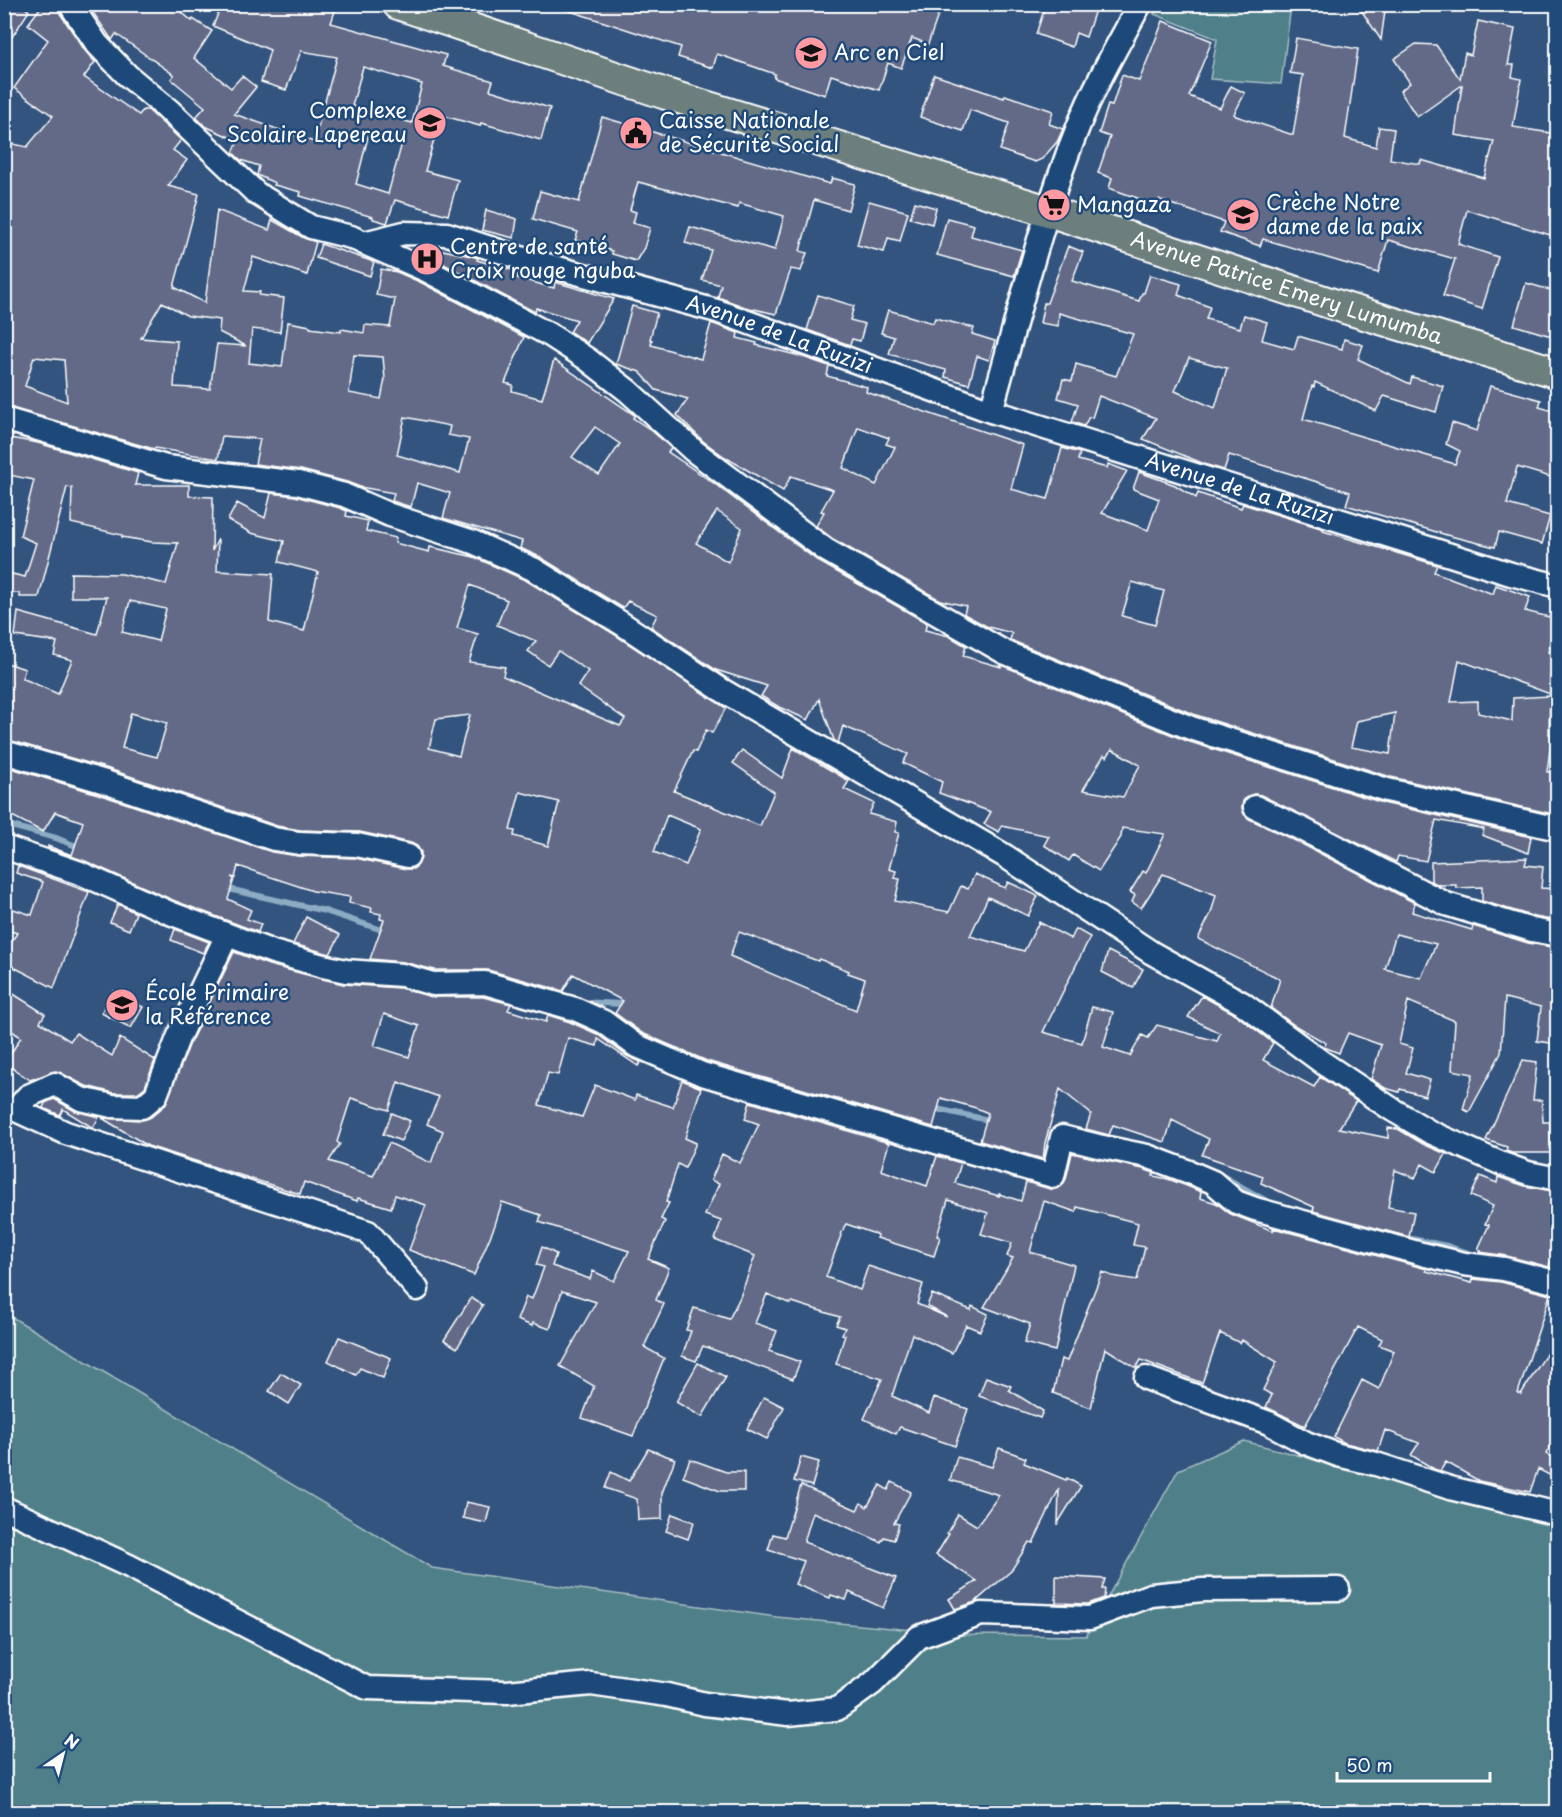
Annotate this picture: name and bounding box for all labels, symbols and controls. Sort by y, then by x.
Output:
school or university icon: Arc en Ciel [793,35,829,71]
place label: Arc en Ciel [834,35,944,67]
place label: Complexe Scolaire Lapereau [226,93,407,149]
place label: Caisse Nationale de Sécurité Social [659,103,839,159]
school or university icon: Complexe Scolaire Lapereau [412,105,448,141]
public building icon: Caisse Nationale de Sécurité Social [618,115,654,151]
place label: Crèche Notre dame de la paix [1266,185,1423,241]
supermarket icon: Mangaza [1036,187,1072,223]
place label: Mangaza [1077,187,1172,219]
school or university icon: Crèche Notre dame de la paix [1225,197,1261,233]
street label: Avenue Patrice Emery Lumumba [1127,221,1447,351]
place label: Centre de santé Croix rouge nguba [450,229,635,285]
hospital icon: Centre de santé Croix rouge nguba [409,241,445,277]
street label: Avenue de La Ruzizi [683,285,878,381]
street label: Avenue de La Ruzizi [1142,442,1339,532]
place label: École Primaire la Référence [145,975,289,1031]
school or university icon: École Primaire la Référence [104,987,140,1023]
north arrow [33,1724,93,1784]
text: N [60,1727,84,1754]
scale bar [1337,1745,1490,1783]
text: 50 m [1346,1751,1393,1778]

